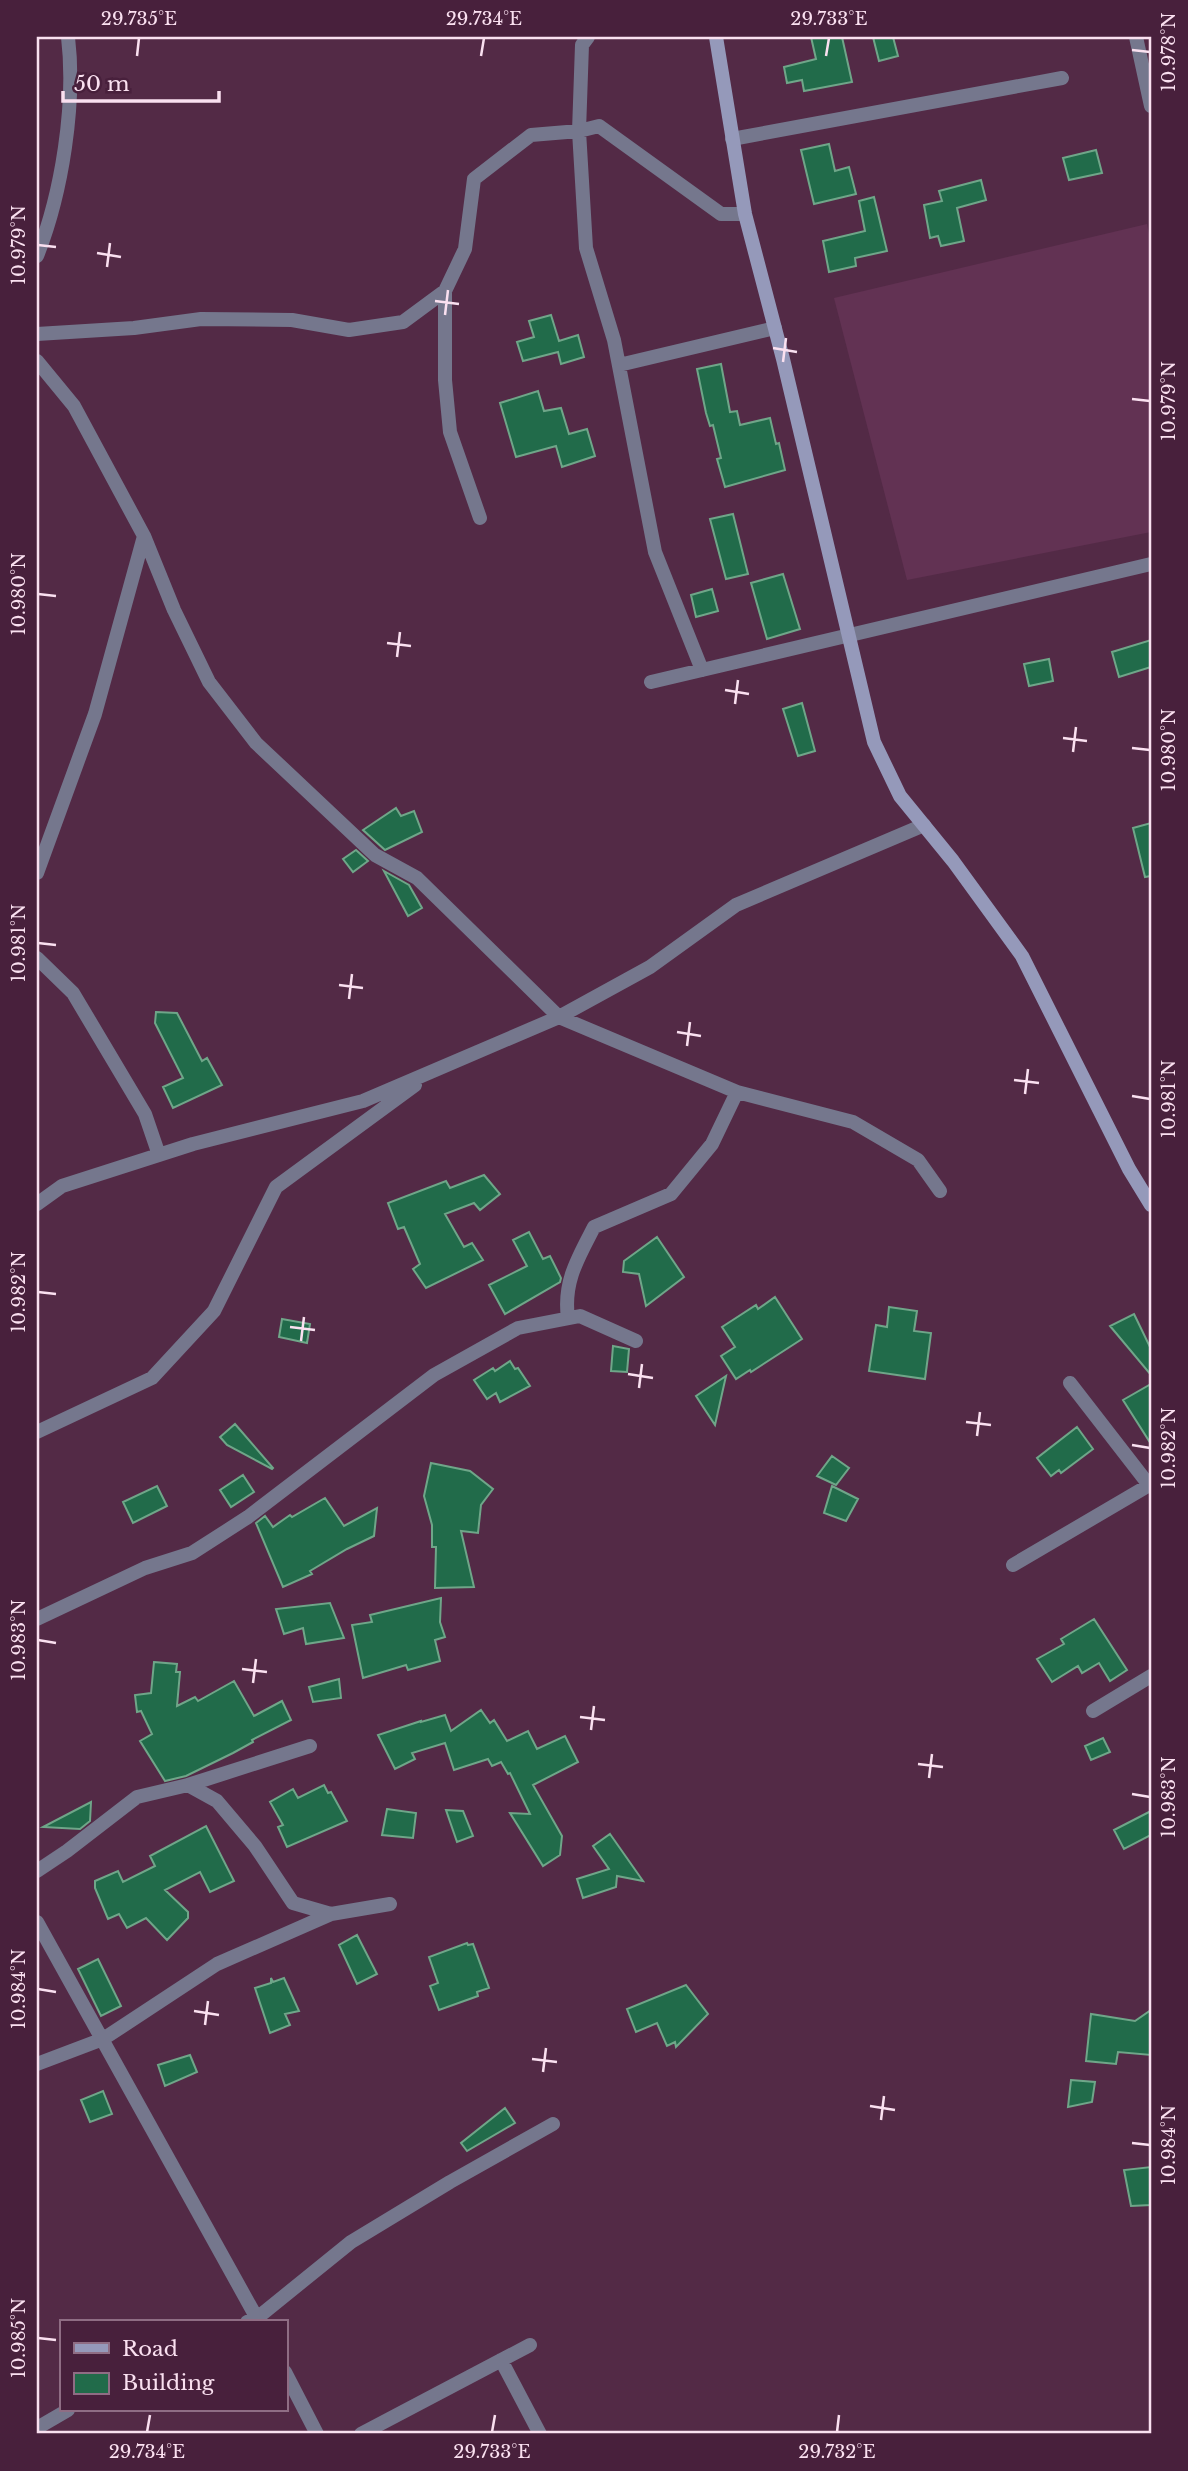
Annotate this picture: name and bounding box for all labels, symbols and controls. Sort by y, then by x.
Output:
text: 29.735°E [101,8,177,30]
text: 29.734°E [446,8,522,30]
text: 29.733°E [790,8,868,30]
text: 10.978°N [1158,12,1180,92]
scale bar [63,60,219,104]
text: 50 m [74,71,130,97]
text: 10.979°N [8,205,30,285]
text: 10.979°N [1158,361,1180,441]
text: 10.980°N [8,552,30,636]
text: 10.980°N [1158,708,1180,792]
text: 10.981°N [8,904,30,982]
text: 10.981°N [1158,1060,1180,1138]
text: 10.982°N [8,1251,30,1333]
text: 10.982°N [1158,1407,1180,1489]
text: 10.983°N [8,1599,30,1681]
text: 10.983°N [1158,1756,1180,1838]
text: 10.984°N [8,1949,30,2029]
text: 10.984°N [1158,2105,1180,2185]
text: 10.985°N [8,2298,30,2378]
legend [60,2320,287,2412]
text: Road [122,2336,178,2362]
text: Building [122,2370,215,2396]
text: 29.734°E [109,2441,185,2463]
text: 29.733°E [453,2441,531,2463]
text: 29.732°E [798,2441,876,2463]

